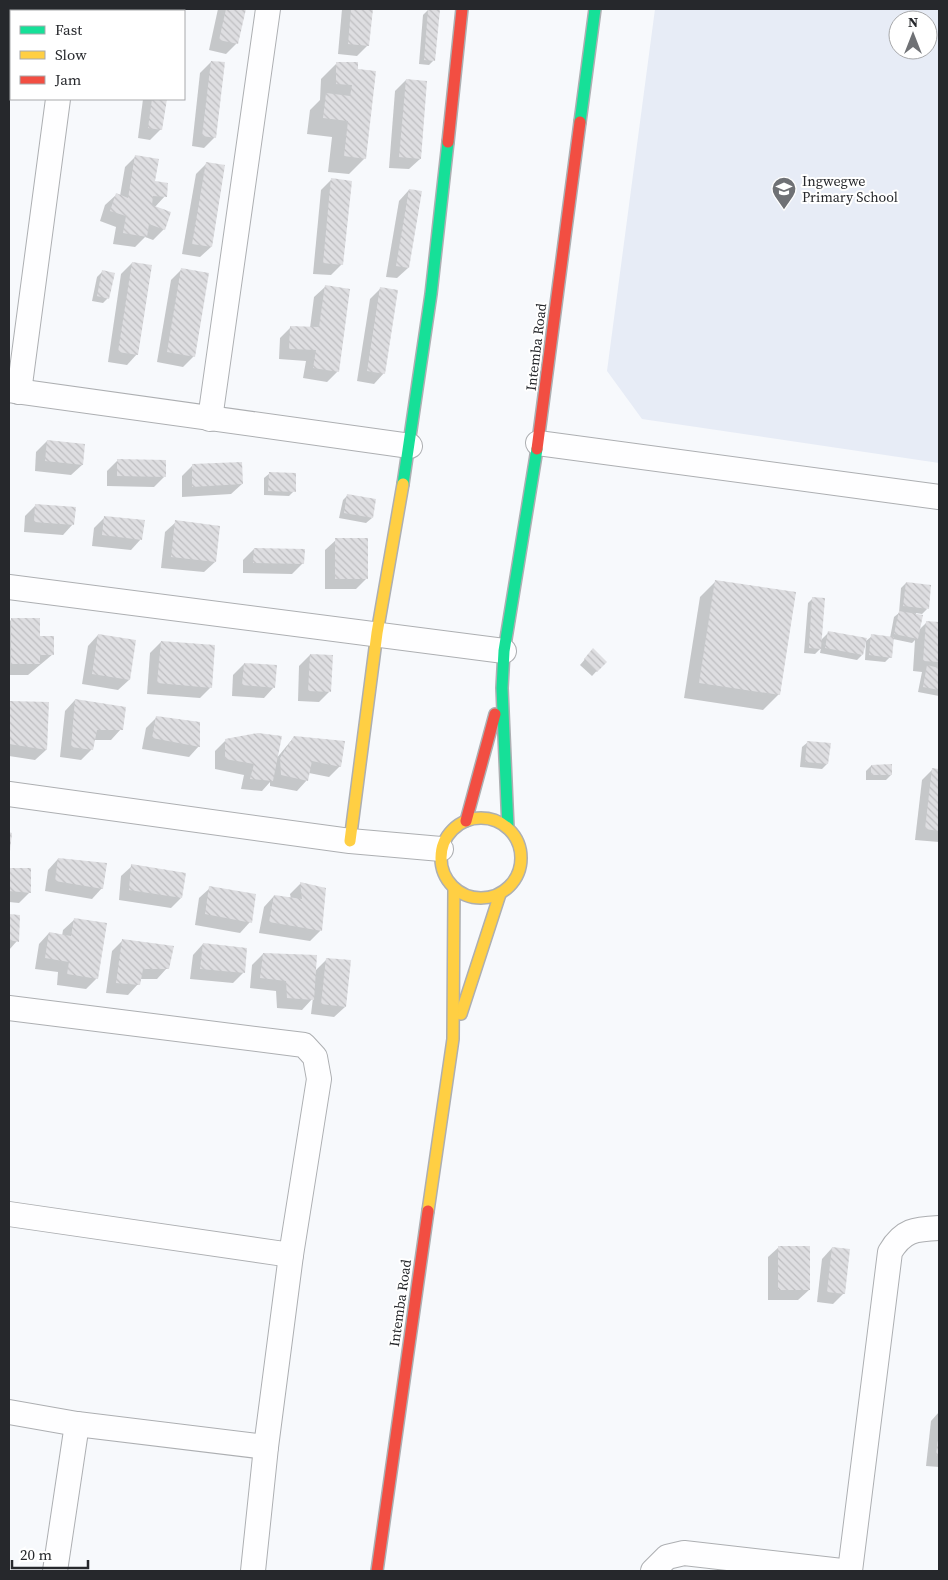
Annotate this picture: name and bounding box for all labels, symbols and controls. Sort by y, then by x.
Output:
legend [10,10,185,100]
north arrow [888,10,938,60]
text: N [908,12,918,32]
text: Fast [55,19,82,40]
text: Slow [55,44,87,65]
text: Jam [54,69,82,90]
place label: Ingwegwe Primary School [802,171,898,207]
school or university icon: Ingwegwe Primary School [771,176,797,210]
street label: Intemba Road [521,302,551,392]
street label: Intemba Road [384,1258,416,1348]
scale bar [12,1538,89,1570]
text: 20 m [20,1544,52,1565]

